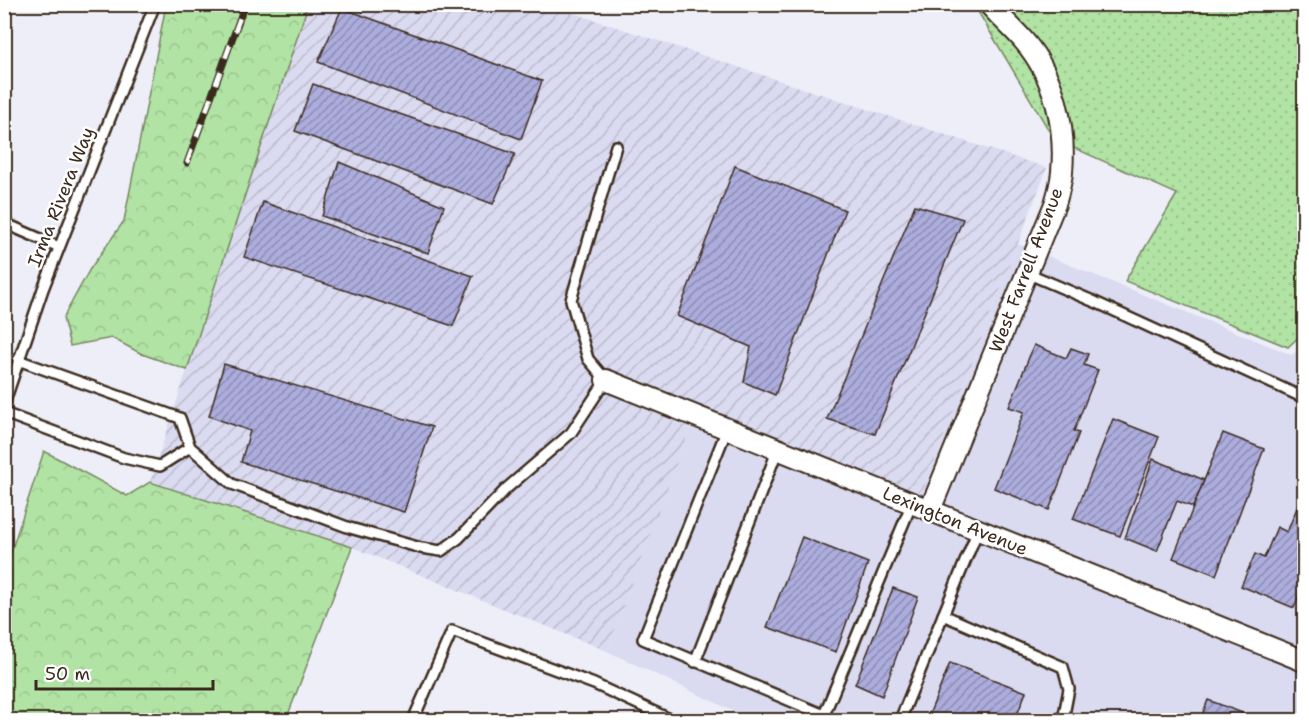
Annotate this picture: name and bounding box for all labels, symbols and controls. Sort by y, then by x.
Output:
street label: Irma Rivera Way [22,123,100,271]
street label: West Farrell Avenue [983,184,1069,356]
street label: Lexington Avenue [879,481,1031,561]
scale bar [36,653,213,691]
text: 50 m [45,662,90,686]

